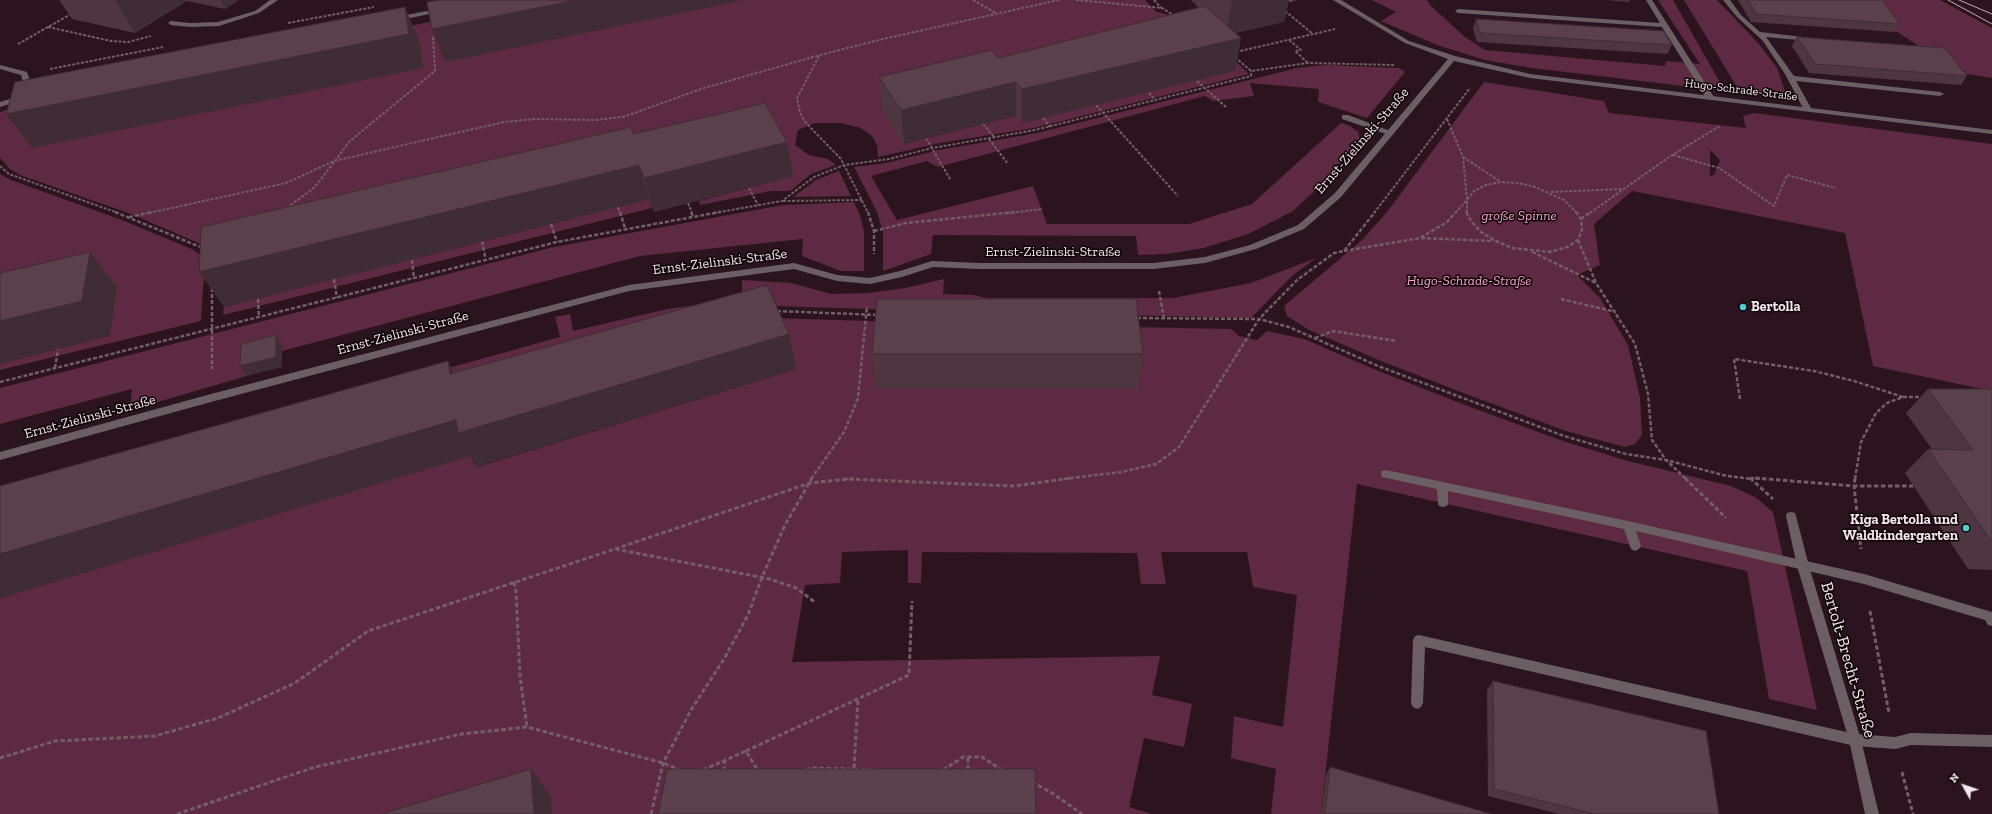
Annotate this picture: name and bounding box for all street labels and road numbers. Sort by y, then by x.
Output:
street label: Hugo-Schrade-Straße [1684,76,1798,104]
street label: Ernst-Zielinski-Straße [1311,84,1413,198]
street label: Ernst-Zielinski-Straße [985,244,1121,260]
street label: Ernst-Zielinski-Straße [652,245,788,279]
street label: Ernst-Zielinski-Straße [335,307,471,359]
street label: Ernst-Zielinski-Straße [22,391,158,443]
street label: Bertolt-Brecht-Straße [1816,580,1880,740]

